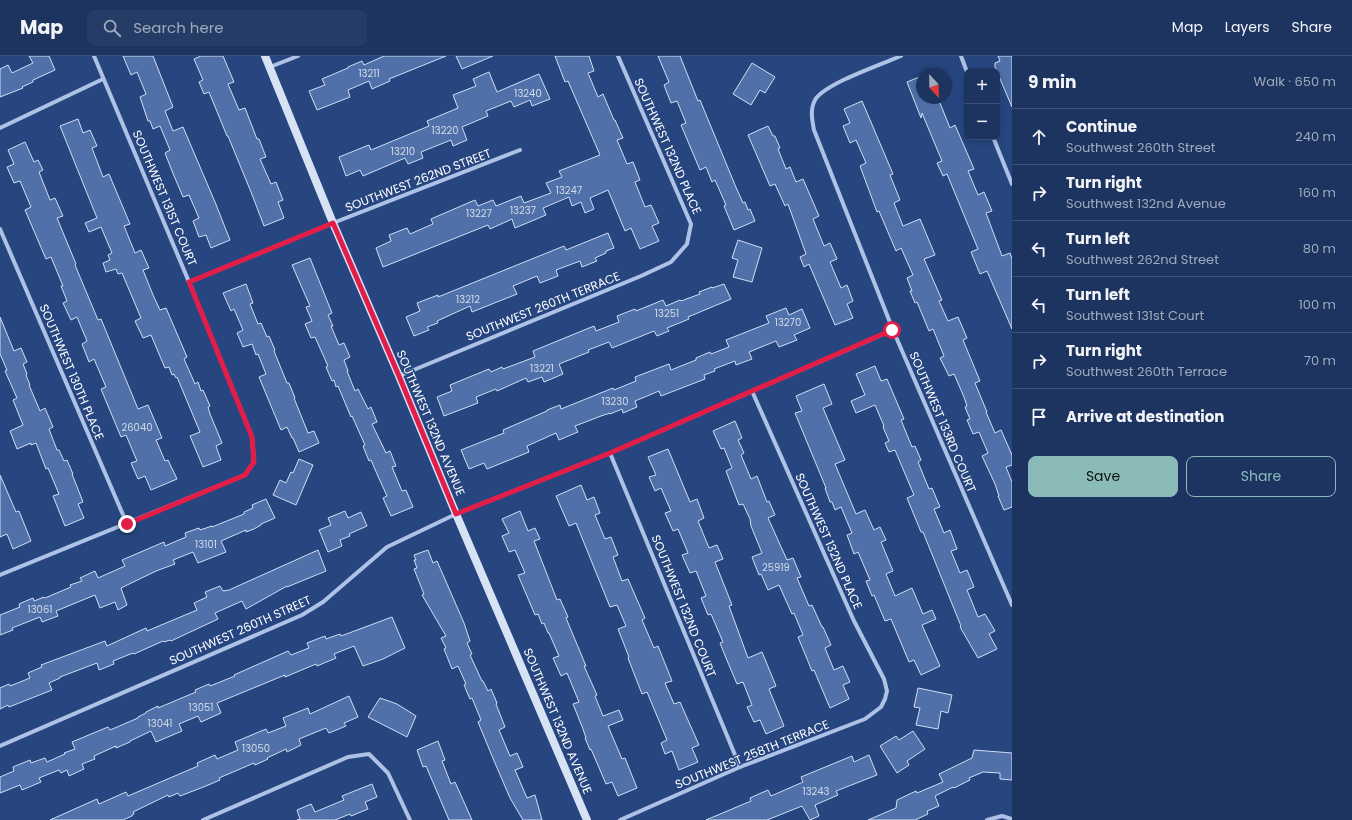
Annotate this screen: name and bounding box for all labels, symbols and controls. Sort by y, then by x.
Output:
search box [87,10,367,46]
text: Map [20,14,63,41]
icon: search [101,17,123,39]
text: Search here [133,17,224,38]
text: Map [1172,17,1203,37]
text: Layers [1225,17,1269,37]
text: Share [1291,17,1332,37]
house number: 13211 [358,66,380,81]
north arrow [916,68,952,104]
map controls [964,68,1000,140]
button: + [964,68,1000,104]
text: 9 min [1028,70,1077,94]
text: Walk · 650 m [1253,72,1336,91]
street label: SOUTHWEST 132ND PLACE [630,75,706,217]
house number: 13240 [514,86,542,101]
button: − [964,104,1000,140]
text: Continue [1066,116,1137,137]
house number: 13220 [432,123,458,138]
icon: ahead [1028,126,1050,148]
street label: SOUTHWEST 131ST COURT [129,127,202,269]
text: 240 m [1295,127,1336,146]
text: Southwest 260th Street [1066,138,1216,157]
street label: SOUTHWEST 262ND STREET [343,144,494,216]
house number: 13210 [391,144,415,159]
text: Turn right [1066,172,1142,193]
icon: right [1028,182,1050,204]
house number: 13247 [556,183,583,198]
text: 160 m [1299,183,1336,202]
text: Southwest 132nd Avenue [1066,194,1226,213]
house number: 13237 [510,203,537,218]
house number: 13227 [466,206,493,221]
text: Turn left [1066,228,1130,249]
icon: left [1028,238,1050,260]
text: 80 m [1303,239,1336,258]
text: Southwest 262nd Street [1066,250,1219,269]
street label: SOUTHWEST 260TH TERRACE [463,267,623,345]
text: Turn left [1066,284,1130,305]
house number: 13212 [456,292,480,307]
icon: left [1028,294,1050,316]
text: 100 m [1299,295,1336,314]
street label: SOUTHWEST 130TH PLACE [36,301,108,443]
house number: 13251 [655,306,679,321]
text: Southwest 131st Court [1066,306,1204,325]
house number: 13270 [775,315,801,330]
route start [883,321,901,339]
text: Turn right [1066,340,1142,361]
street label: SOUTHWEST 132ND AVENUE [393,347,469,499]
street label: SOUTHWEST 133RD COURT [906,349,981,496]
icon: right [1028,350,1050,372]
text: 70 m [1304,351,1336,370]
house number: 13221 [530,361,554,376]
text: Southwest 260th Terrace [1066,362,1227,381]
house number: 13230 [601,394,629,409]
icon: arrive [1028,406,1050,428]
text: Arrive at destination [1066,406,1224,427]
house number: 26040 [122,420,152,435]
button: Save [1028,456,1178,497]
button: Share [1186,456,1336,497]
street label: SOUTHWEST 132ND PLACE [791,470,867,612]
route end [118,515,136,533]
street label: SOUTHWEST 132ND COURT [648,532,721,680]
house number: 13101 [195,537,217,552]
house number: 25919 [762,560,790,575]
street label: SOUTHWEST 260TH STREET [166,591,314,669]
house number: 13061 [28,602,52,617]
street label: SOUTHWEST 132ND AVENUE [520,645,596,797]
house number: 13051 [189,700,213,715]
street label: SOUTHWEST 258TH TERRACE [672,715,832,793]
house number: 13041 [148,716,172,731]
house number: 13050 [242,741,270,756]
house number: 13243 [802,784,830,799]

